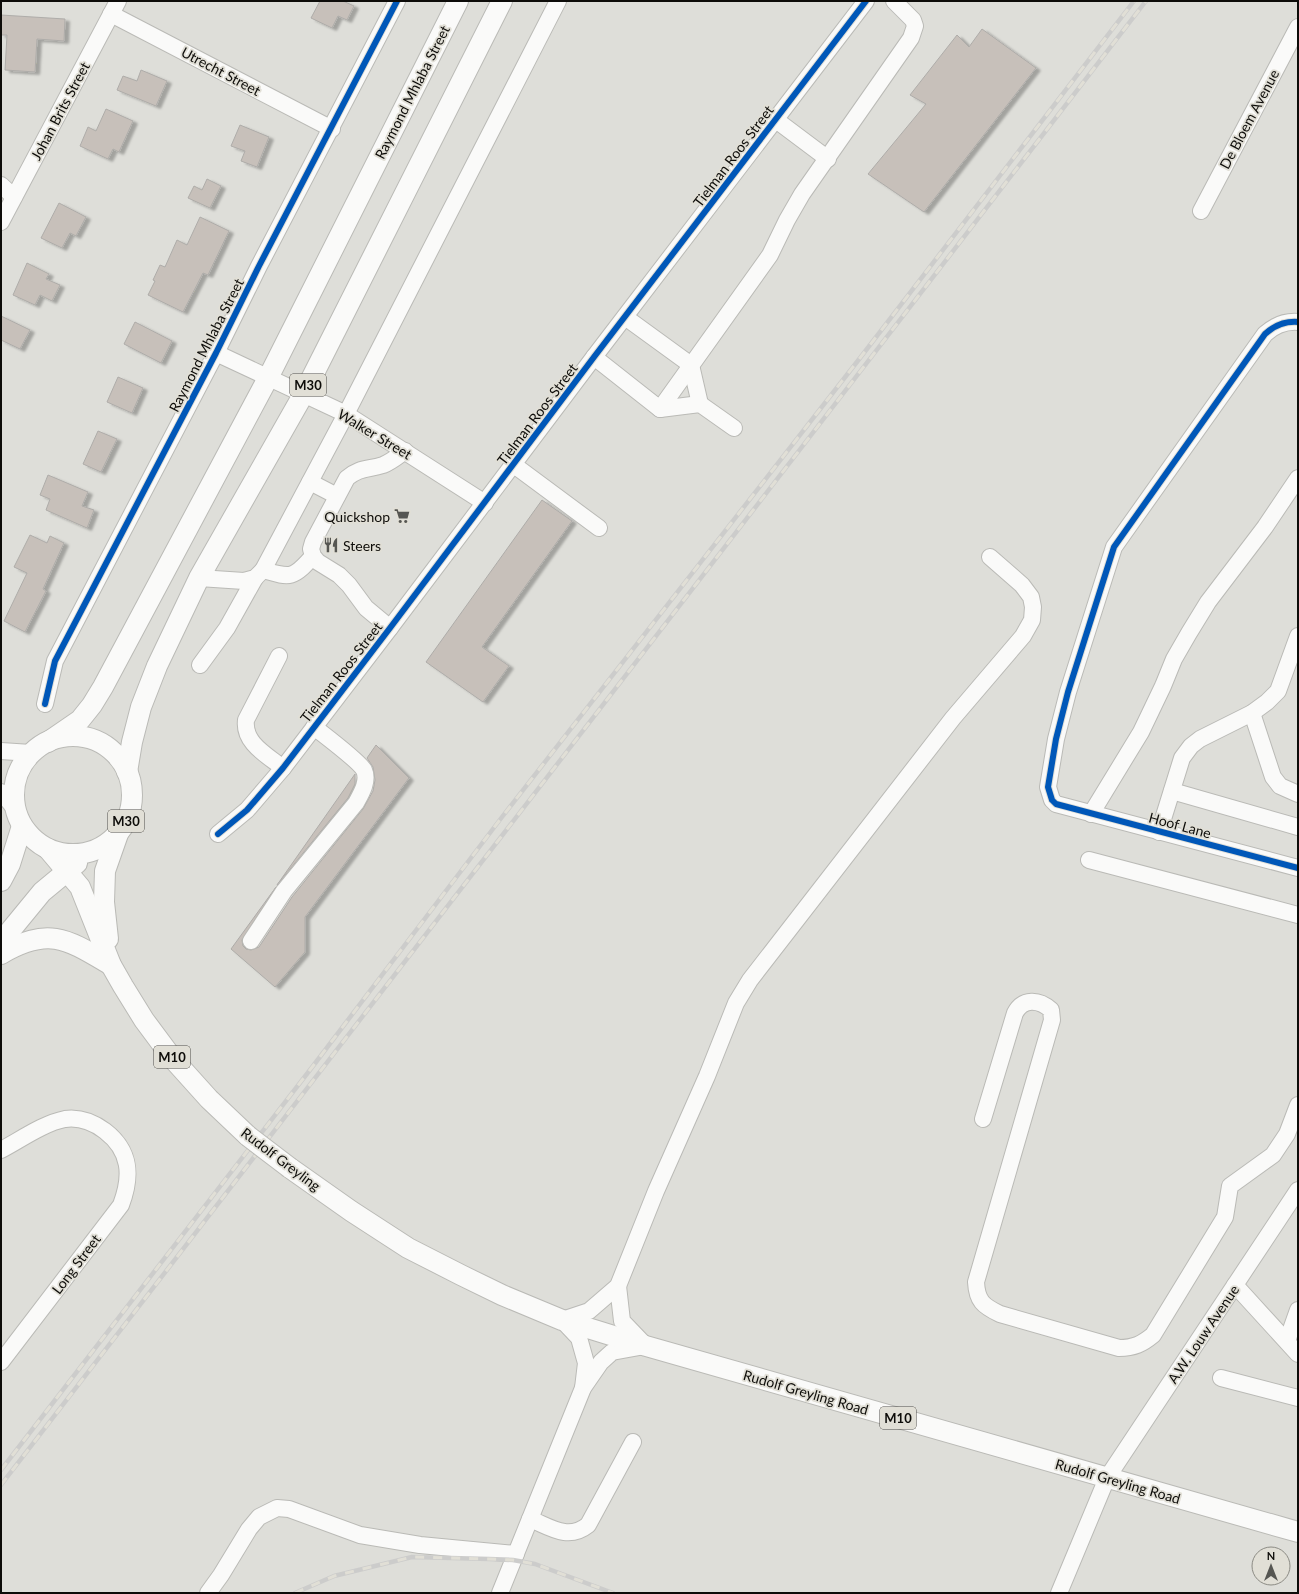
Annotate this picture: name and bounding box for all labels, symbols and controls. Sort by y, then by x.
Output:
street label: Raymond Mhlaba Street [371,22,453,162]
street label: Utrecht Street [178,43,264,99]
street label: Johan Brits Street [27,59,93,163]
street label: De Bloem Avenue [1216,66,1282,172]
street label: Tielman Roos Street [689,102,777,210]
street label: Raymond Mhlaba Street [165,275,247,415]
street label: Tielman Roos Street [493,360,581,468]
road number: M30 [290,374,326,396]
street label: Walker Street [335,405,415,463]
supermarket icon: Quickshop [393,507,411,525]
place label: Quickshop [324,508,390,525]
restaurant icon: Steers [322,536,340,554]
place label: Steers [343,537,381,554]
street label: Tielman Roos Street [296,618,386,726]
street label: Hoof Lane [1147,809,1213,841]
road number: M30 [108,810,144,832]
road number: M10 [154,1046,190,1068]
street label: Rudolf Greyling [238,1124,324,1194]
street label: Long Street [48,1231,104,1297]
street label: A.W. Louw Avenue [1164,1281,1242,1387]
street label: Rudolf Greyling Road [741,1366,871,1418]
road number: M10 [880,1407,916,1429]
street label: Rudolf Greyling Road [1053,1455,1183,1507]
north arrow [1251,1546,1291,1586]
text: N [1267,1549,1275,1562]

